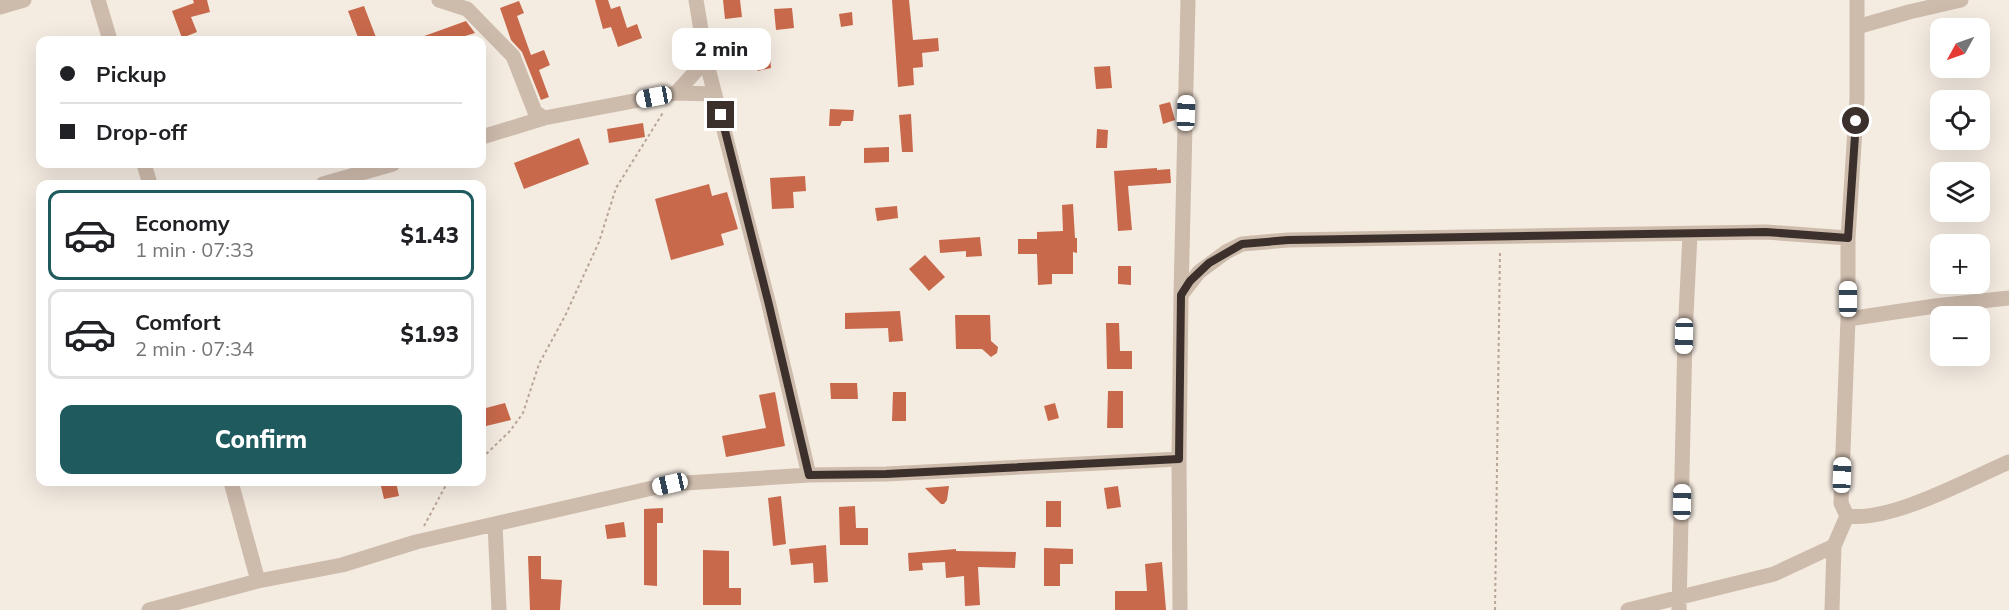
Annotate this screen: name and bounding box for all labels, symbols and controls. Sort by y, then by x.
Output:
north arrow [1930,18,1990,78]
map controls [1930,18,1990,366]
callout: 2 min [672,28,771,70]
text: 2 min [695,36,748,61]
text: Pickup [96,60,166,88]
car [635,85,673,109]
button: locate [1930,90,1990,150]
car [1176,95,1196,131]
route end [707,101,734,128]
route start [1842,107,1869,134]
text: Drop-off [96,118,187,146]
button: layers [1930,162,1990,222]
icon: car [63,208,117,262]
text: Economy [135,209,230,237]
text: $1.43 [400,221,459,249]
button: + [1930,234,1990,294]
text: 1 min · 07:33 [135,237,254,262]
car [1839,281,1857,317]
button: − [1930,306,1990,366]
icon: car [63,307,117,361]
text: Comfort [135,308,221,336]
car [1675,318,1693,354]
text: $1.93 [400,320,459,348]
text: 2 min · 07:34 [135,336,254,361]
button: Confirm [60,405,462,474]
car [1832,457,1852,493]
car [650,471,690,497]
car [1673,484,1691,520]

